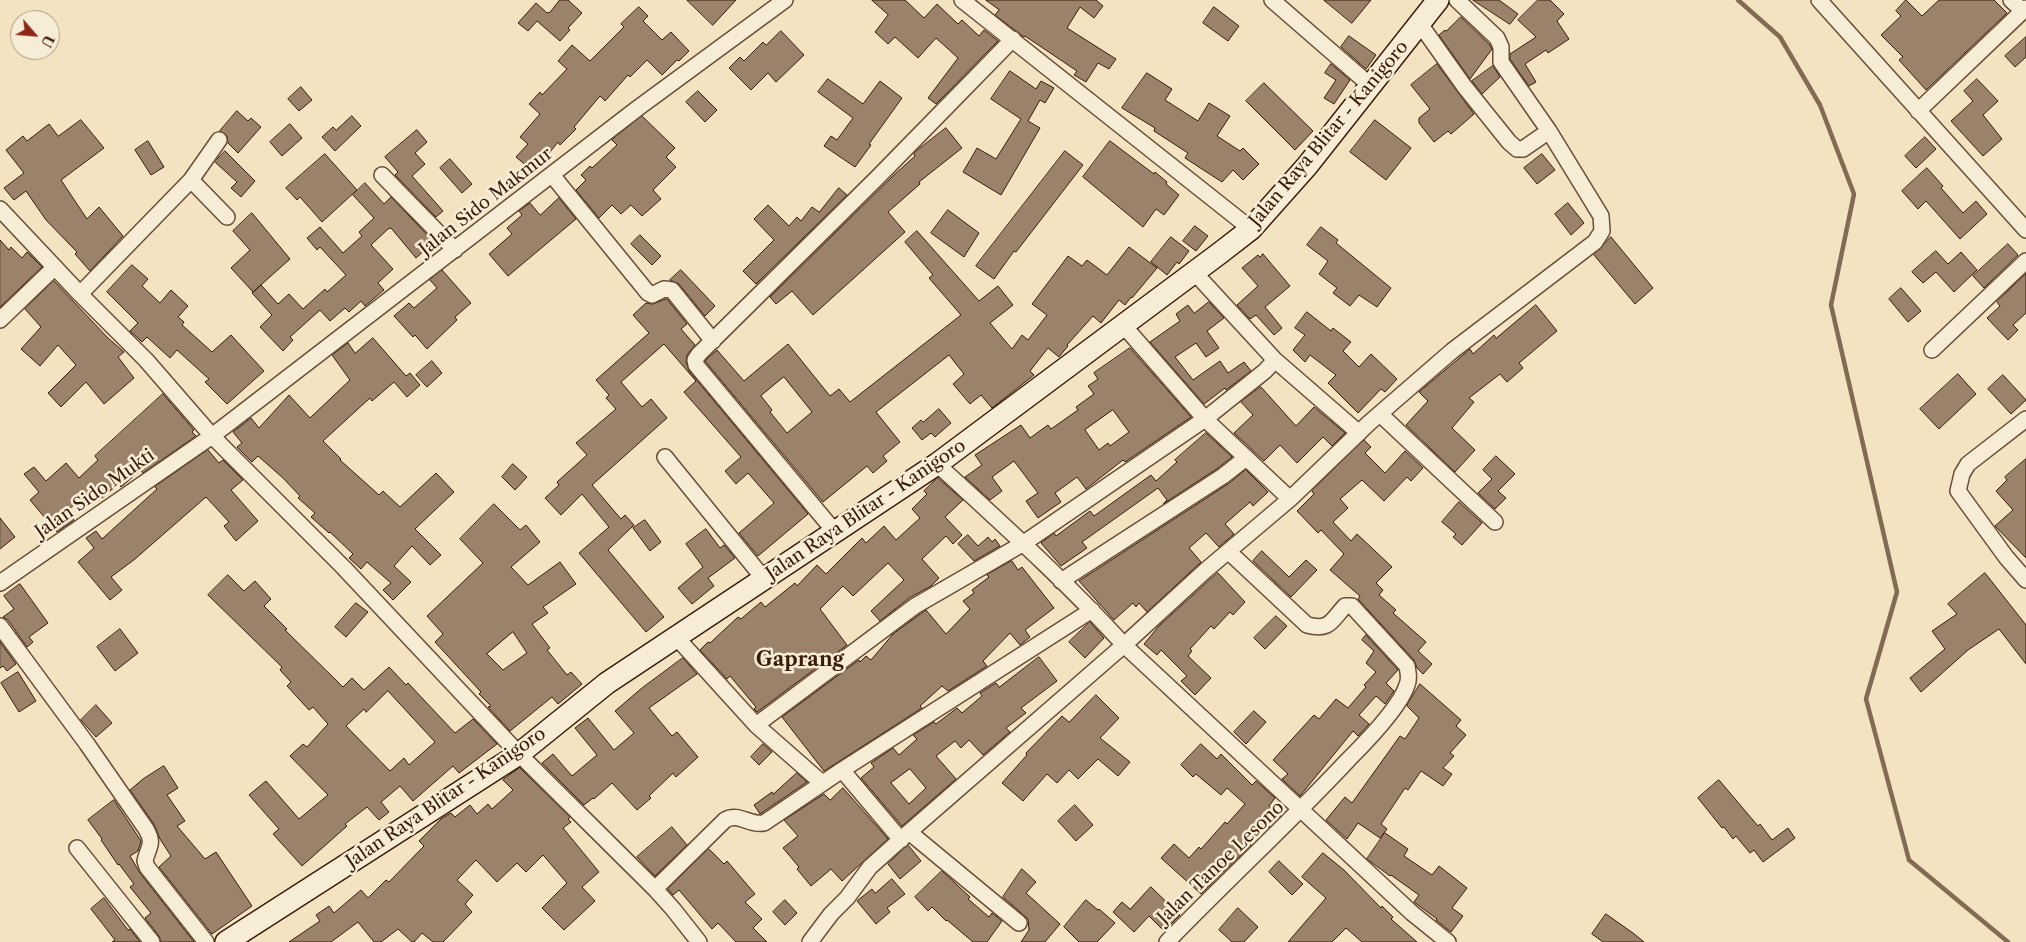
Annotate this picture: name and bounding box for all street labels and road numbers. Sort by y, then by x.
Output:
street label: Jalan Raya Blitar - Kanigoro [1245,37,1413,231]
street label: Jalan Sido Makmur [415,143,557,261]
street label: Jalan Raya Blitar - Kanigoro [762,435,970,585]
street label: Jalan Sido Mukti [31,445,159,543]
street label: Jalan Raya Blitar - Kanigoro [342,723,550,873]
street label: Jalan Tanoe Lesono [1153,797,1289,929]

